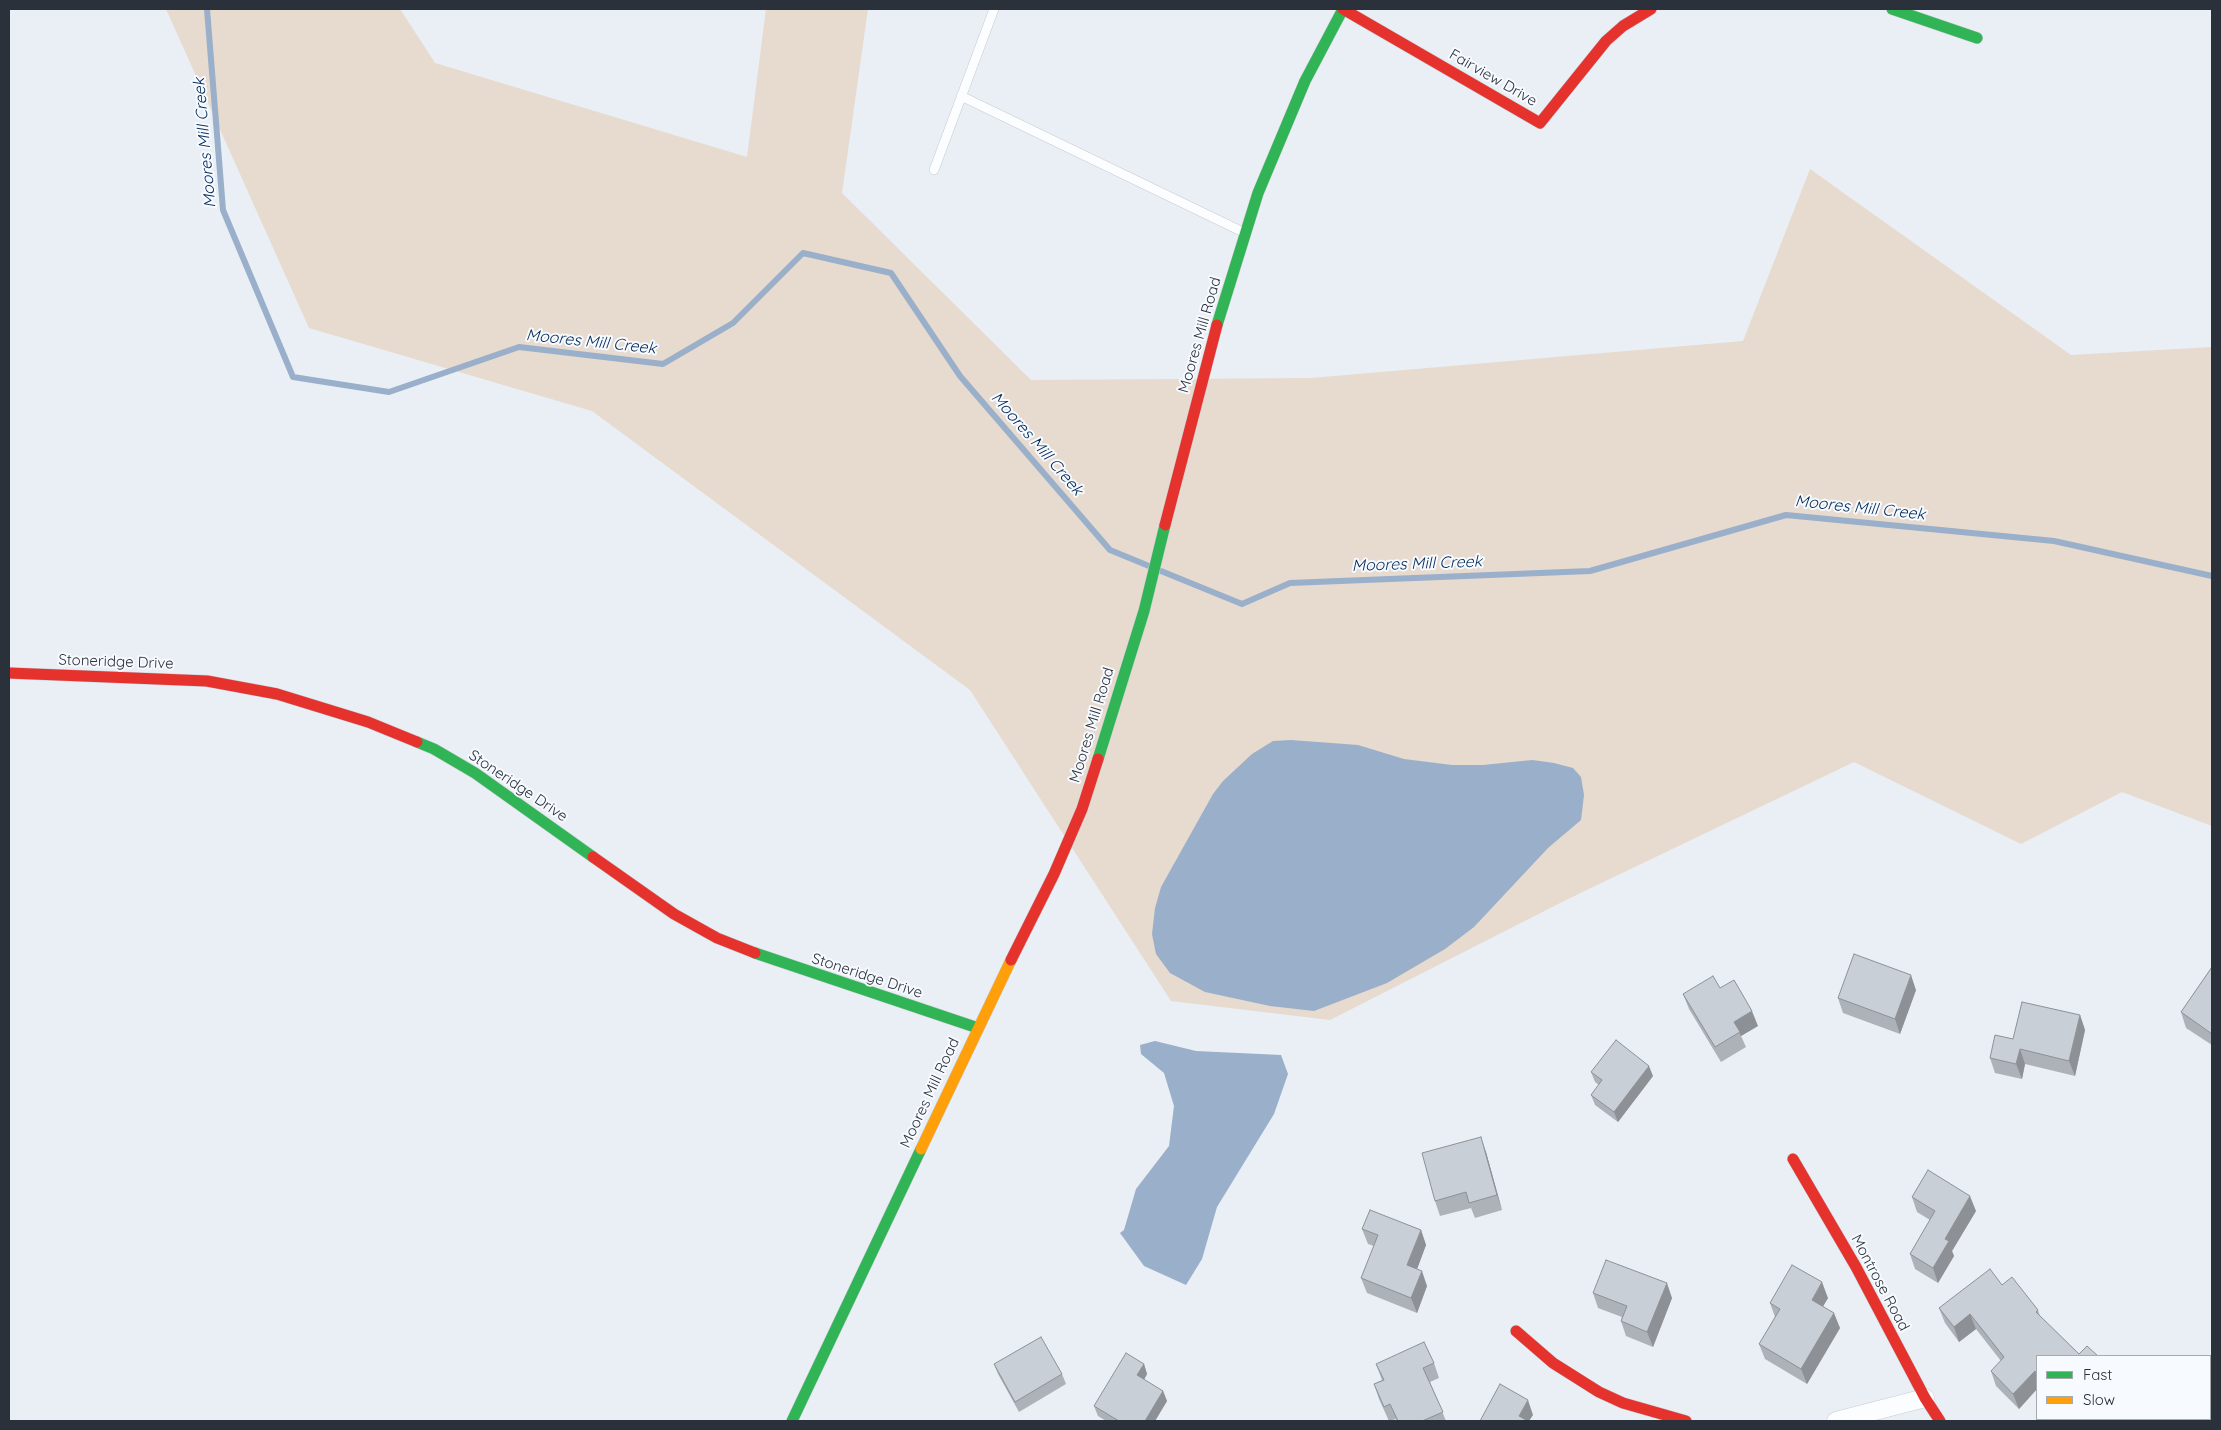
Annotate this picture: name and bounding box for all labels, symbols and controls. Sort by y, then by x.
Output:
street label: Fairview Drive [1446,46,1540,110]
water label: Moores Mill Creek [190,77,220,209]
street label: Moores Mill Road [1175,275,1225,395]
water label: Moores Mill Creek [525,326,657,358]
water label: Moores Mill Creek [987,388,1087,500]
water label: Moores Mill Creek [1794,492,1926,524]
water label: Moores Mill Creek [1351,552,1483,576]
street label: Stoneridge Drive [58,651,174,673]
street label: Moores Mill Road [1066,665,1118,785]
street label: Stoneridge Drive [465,746,571,826]
street label: Stoneridge Drive [809,950,925,1002]
street label: Moores Mill Road [897,1035,963,1151]
street label: Montrose Road [1847,1232,1913,1334]
legend [2036,1355,2211,1420]
text: Fast [2083,1365,2112,1384]
text: Slow [2083,1390,2115,1409]

